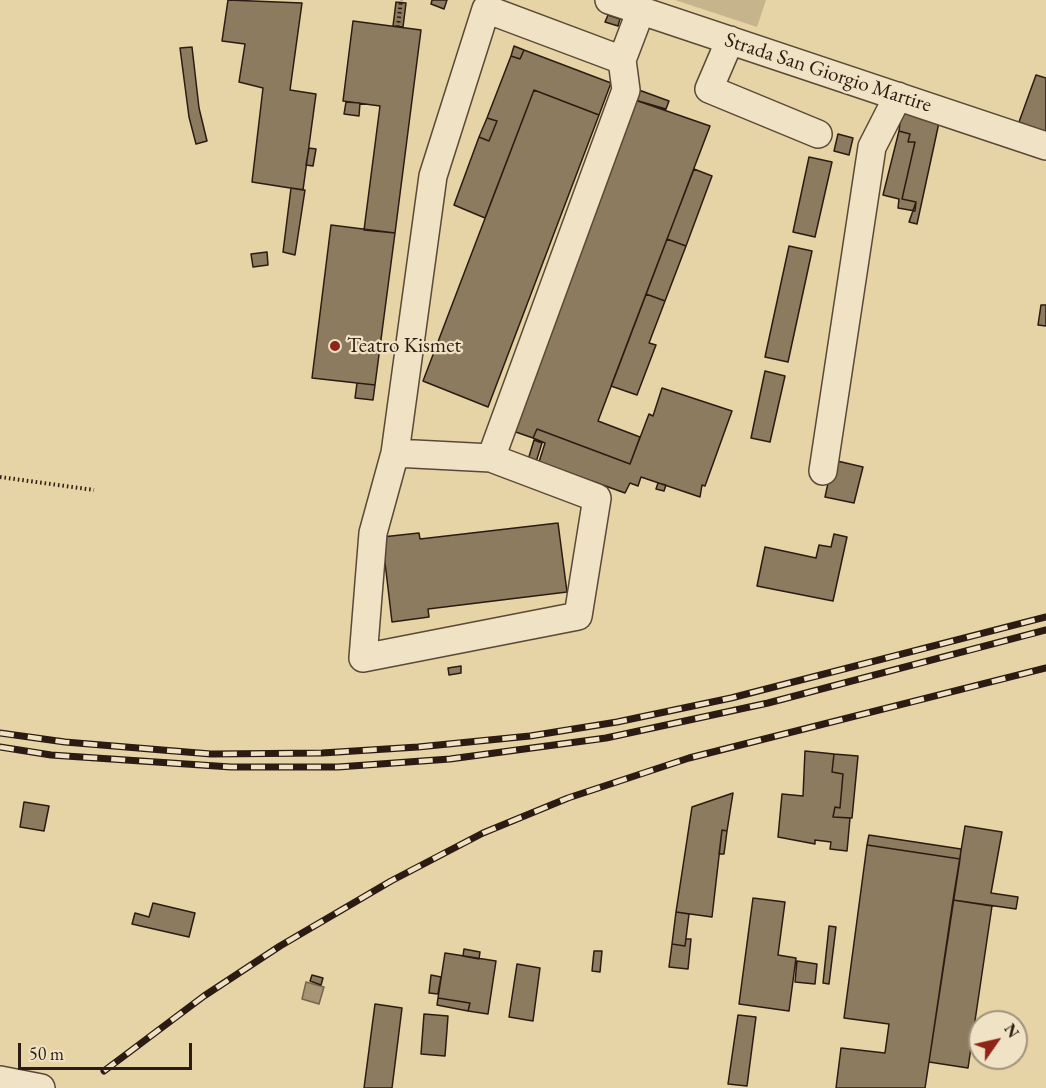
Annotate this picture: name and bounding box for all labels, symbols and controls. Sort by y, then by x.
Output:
street label: Strada San Giorgio Martire [721,28,935,118]
place label: Teatro Kismet [347,333,461,359]
marker: Teatro Kismet [328,339,342,353]
north arrow [968,1010,1028,1070]
text: N [999,1020,1024,1042]
scale bar [21,1031,195,1069]
text: 50 m [29,1042,64,1065]

